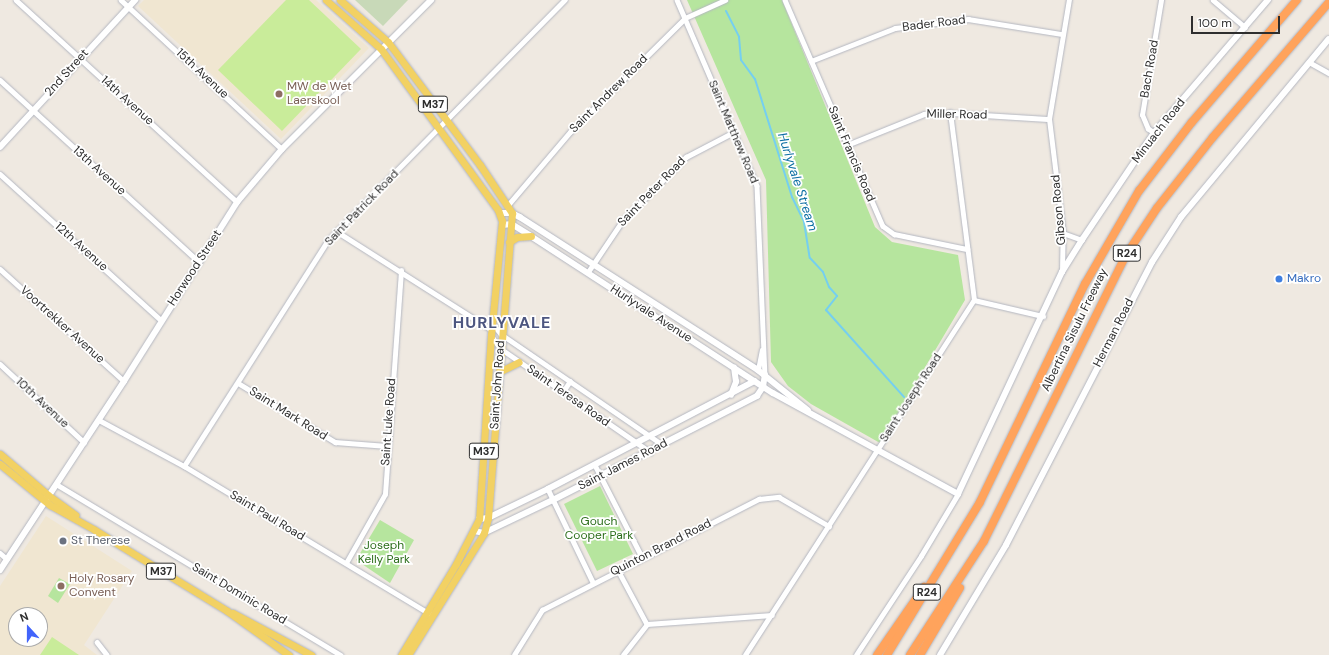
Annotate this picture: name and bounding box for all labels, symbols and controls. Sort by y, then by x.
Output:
scale bar [1193,8,1282,34]
street label: Bader Road [902,13,966,35]
text: 100 m [1198,15,1232,31]
street label: Bach Road [1138,39,1162,99]
street label: 2nd Street [42,46,92,100]
street label: 15th Avenue [173,46,231,102]
street label: Saint Andrew Road [567,52,651,136]
street label: 14th Avenue [97,73,157,129]
street label: Saint Matthew Road [705,78,761,186]
place label: MW de Wet Laerskool [287,80,352,108]
marker: MW de Wet Laerskool [274,89,284,99]
road number: M37 [417,95,449,113]
street label: Minuach Road [1129,96,1189,166]
street label: Saint Francis Road [824,104,878,204]
street label: Miller Road [927,107,987,123]
water label: Hurlyvale Stream [774,131,820,233]
street label: 13th Avenue [70,143,128,199]
street label: Saint Peter Road [615,154,689,230]
street label: Saint Patrick Road [322,167,402,249]
street label: Gibson Road [1049,174,1069,246]
street label: 12th Avenue [52,219,110,275]
street label: Horwood Street [165,227,225,309]
road number: R24 [1112,244,1142,262]
street label: Albertina Sisulu Freeway [1039,266,1111,394]
place label: Makro [1287,272,1321,286]
marker: Makro [1274,274,1284,284]
street label: Hurlyvale Avenue [607,282,695,346]
street label: Voortrekker Avenue [17,283,107,367]
street label: Herman Road [1091,296,1137,370]
district label: HURLYVALE [453,313,551,333]
street label: Saint John Road [488,340,508,430]
street label: Saint Joseph Road [877,351,945,445]
street label: Saint Teresa Road [524,362,612,430]
street label: 10th Avenue [12,375,72,431]
street label: Saint Luke Road [379,378,399,466]
street label: Saint Mark Road [246,384,330,444]
street label: Saint James Road [576,436,670,494]
road number: M37 [468,442,500,460]
street label: Saint Paul Road [227,488,307,544]
park label: Gouch Cooper Park [565,515,633,543]
street label: Quinton Brand Road [608,516,714,580]
place label: St Therese [71,534,130,548]
marker: St Therese [58,536,68,546]
park label: Joseph Kelly Park [358,539,410,567]
street label: Saint Dominic Road [189,560,289,628]
road number: M37 [145,562,177,580]
place label: Holy Rosary Convent [69,572,134,600]
marker: Holy Rosary Convent [56,581,66,591]
road number: R24 [912,583,942,601]
north arrow [8,607,48,647]
text: N [18,609,30,625]

